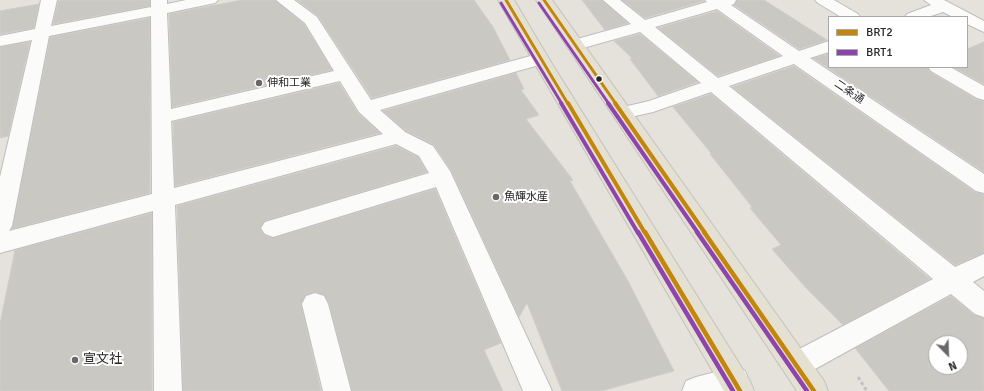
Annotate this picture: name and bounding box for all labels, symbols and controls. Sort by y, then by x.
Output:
legend [828,16,968,68]
text: BRT2 [866,25,893,40]
text: BRT1 [866,45,893,60]
unlabelled marker [594,74,604,84]
place label: 伸和工業 [267,76,311,90]
street label: 二条通 [832,77,866,107]
marker: 伸和工業 [254,78,264,88]
place label: 魚輝水産 [504,190,548,204]
marker: 魚輝水産 [491,192,501,202]
north arrow [928,335,968,375]
place label: 宣文社 [83,352,122,368]
marker: 宣文社 [70,355,80,365]
text: N [946,358,959,373]

